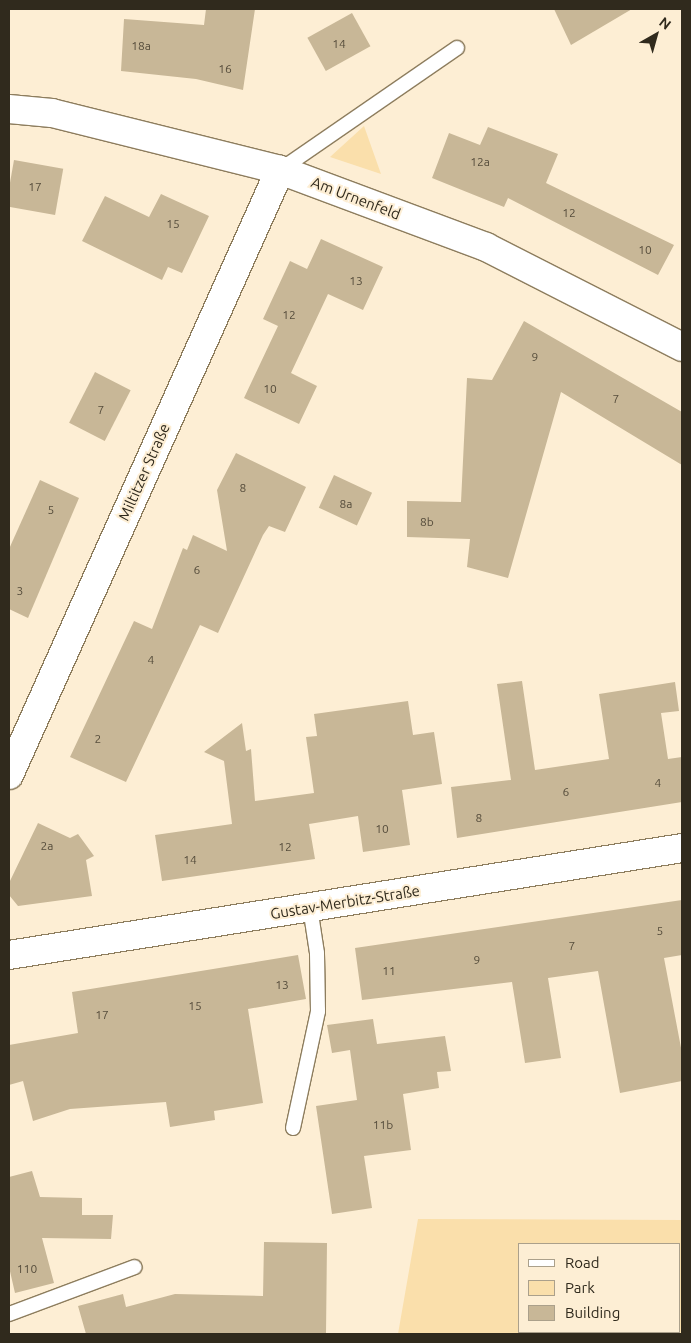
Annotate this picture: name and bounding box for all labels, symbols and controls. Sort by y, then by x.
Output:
north arrow [631,10,681,60]
text: N [656,14,674,33]
house number: 14 [332,37,346,51]
house number: 18a [131,39,151,53]
house number: 16 [218,62,232,76]
house number: 12a [470,155,490,169]
street label: Am Urnenfeld [309,173,403,223]
house number: 17 [28,180,42,194]
house number: 12 [562,206,576,220]
house number: 15 [166,217,180,231]
house number: 10 [638,243,652,257]
house number: 13 [349,274,363,288]
house number: 12 [282,308,296,322]
house number: 9 [532,350,538,364]
house number: 10 [263,382,277,396]
house number: 7 [613,392,619,406]
house number: 7 [98,403,104,417]
street label: Miltitzer Straße [114,421,174,523]
house number: 8 [240,481,246,495]
house number: 8a [340,497,352,511]
house number: 5 [48,503,54,517]
house number: 8b [420,515,434,529]
house number: 6 [194,563,200,577]
house number: 3 [17,584,23,598]
house number: 4 [148,653,154,667]
house number: 2 [95,732,101,746]
house number: 4 [655,776,661,790]
house number: 6 [563,785,569,799]
house number: 8 [476,811,482,825]
house number: 10 [375,822,389,836]
house number: 2a [41,839,53,853]
house number: 12 [278,840,292,854]
house number: 14 [183,853,197,867]
street label: Gustav-Merbitz-Straße [269,881,421,923]
house number: 5 [657,924,663,938]
house number: 7 [569,939,575,953]
house number: 9 [474,953,480,967]
house number: 11 [382,964,396,978]
house number: 13 [275,978,289,992]
house number: 15 [188,999,202,1013]
house number: 17 [95,1008,109,1022]
house number: 11b [373,1118,393,1132]
legend [518,1243,681,1333]
text: Road [565,1254,600,1271]
house number: 110 [17,1262,37,1276]
text: Park [565,1279,595,1296]
text: Building [565,1304,620,1321]

